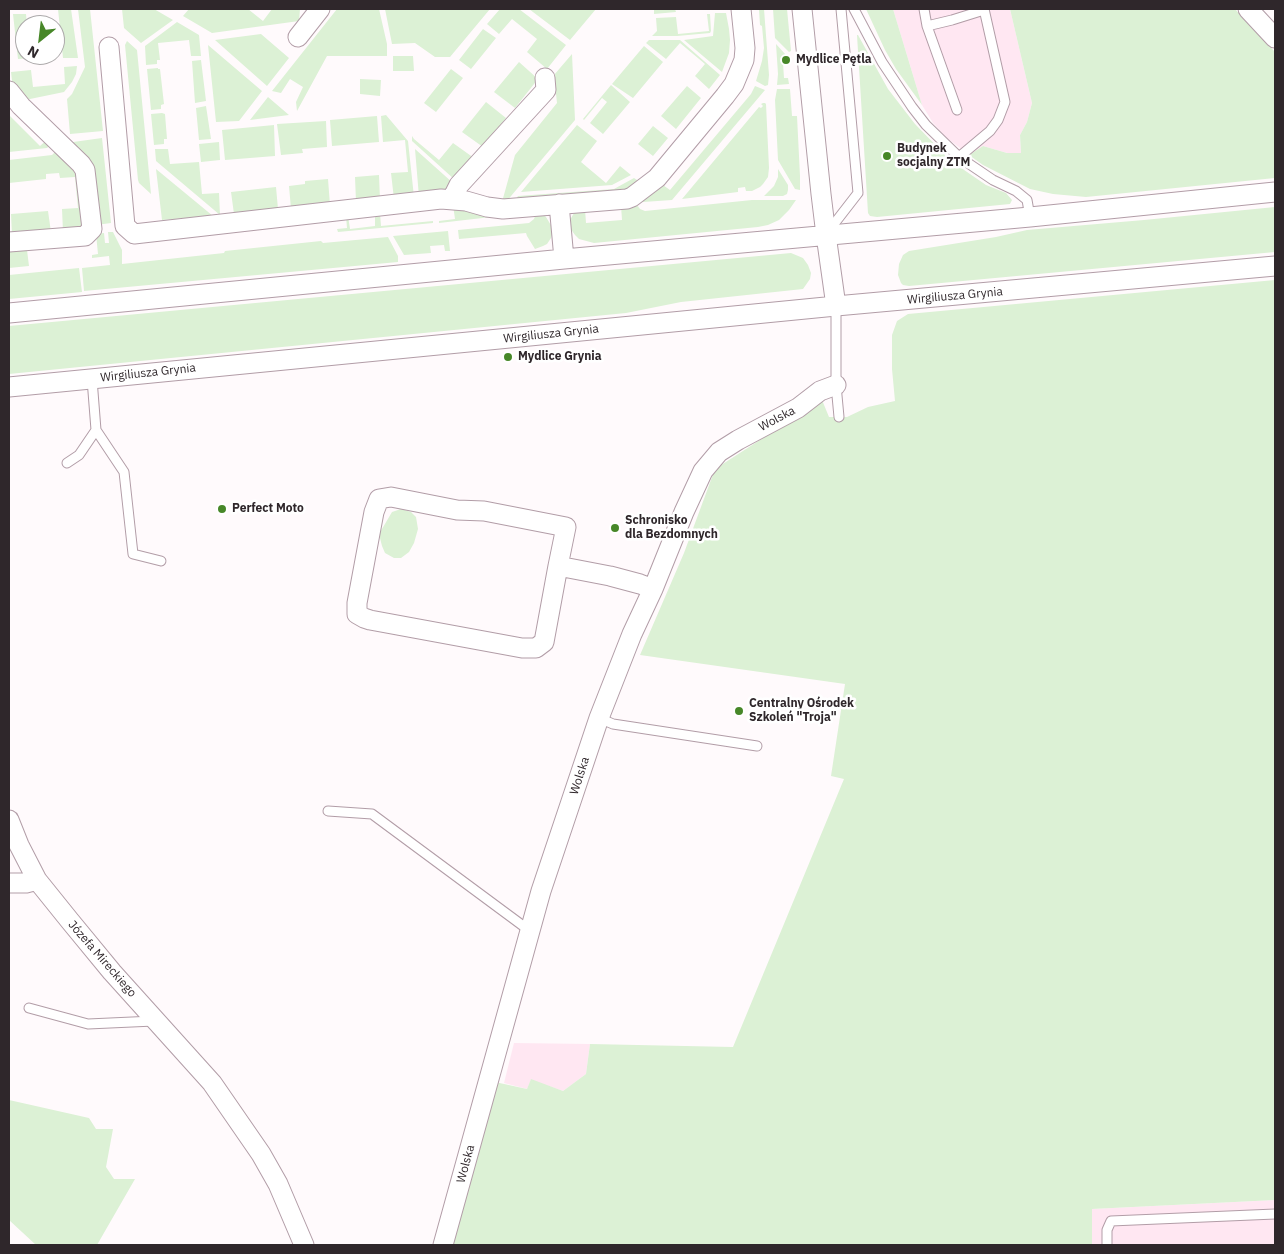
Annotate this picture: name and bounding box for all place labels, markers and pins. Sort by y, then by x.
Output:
place label: Mydlice Pętla [796,53,872,67]
marker: Mydlice Pętla [780,54,792,66]
place label: Budynek socjalny ZTM [897,142,970,170]
marker: Budynek socjalny ZTM [881,150,893,162]
place label: Mydlice Grynia [518,350,602,364]
marker: Mydlice Grynia [502,351,514,363]
place label: Perfect Moto [232,502,304,516]
marker: Perfect Moto [216,503,228,515]
place label: Schronisko dla Bezdomnych [625,514,718,542]
marker: Schronisko dla Bezdomnych [609,522,621,534]
place label: Centralny Ośrodek Szkoleń "Troja" [749,697,854,725]
marker: Centralny Ośrodek Szkoleń "Troja" [733,705,745,717]

